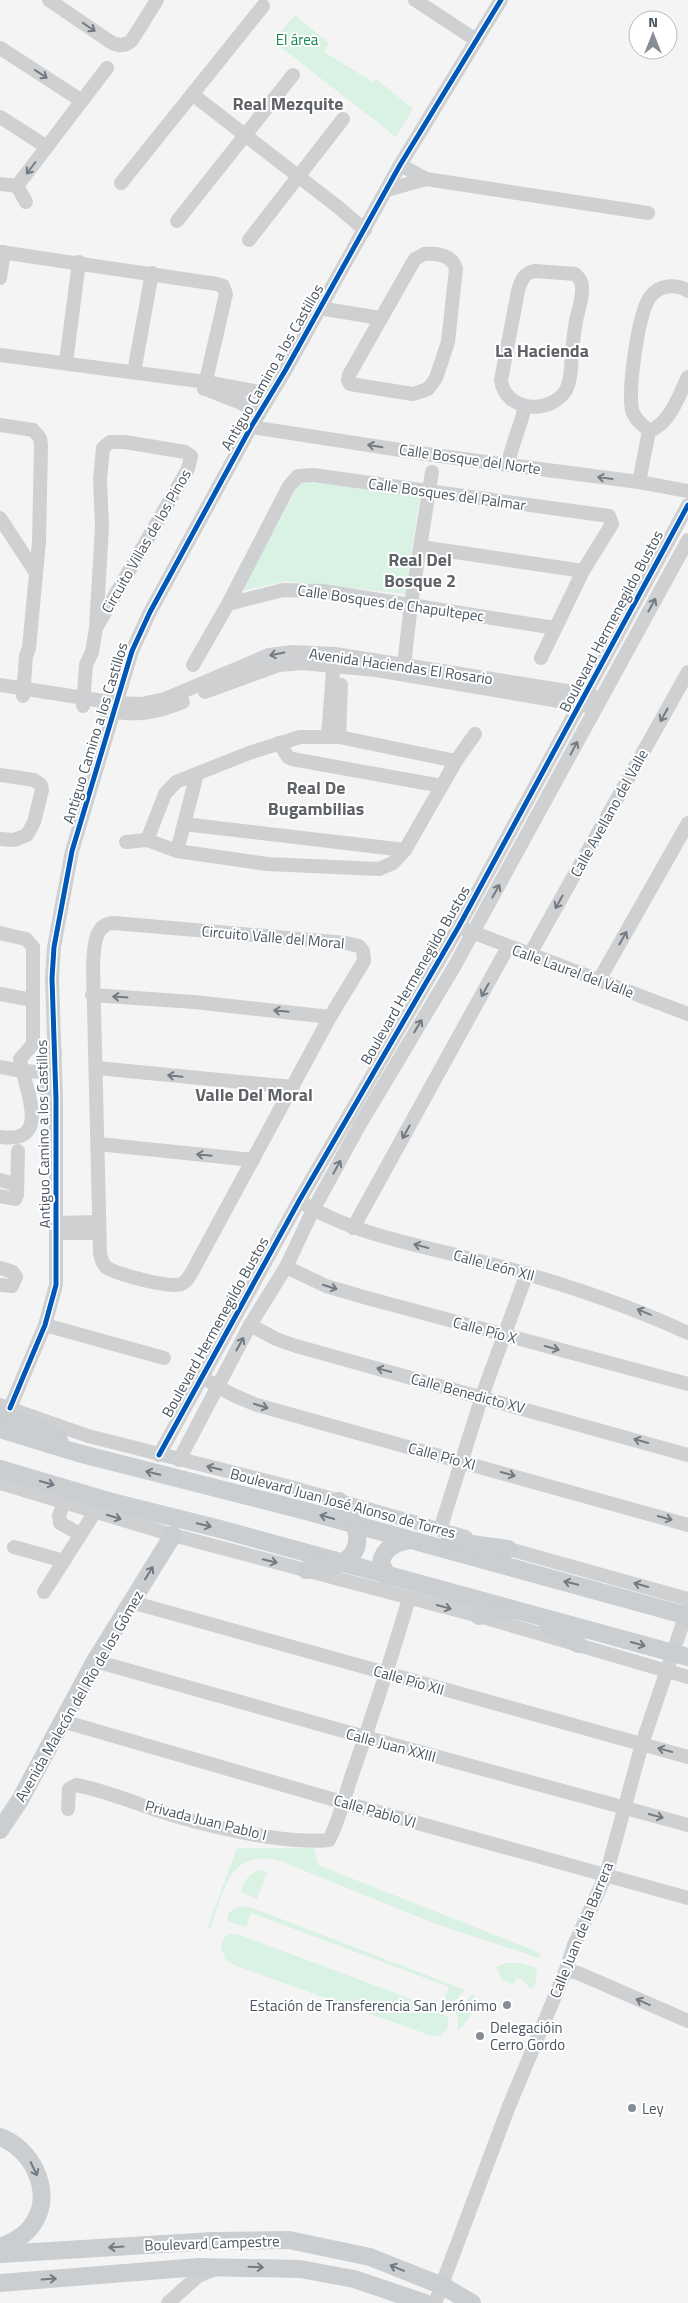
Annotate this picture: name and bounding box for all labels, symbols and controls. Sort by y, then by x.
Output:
north arrow [628,10,678,60]
text: N [648,11,658,32]
one-way arrow [82,22,96,32]
park label: El área [276,28,319,51]
one-way arrow [34,69,48,80]
district label: Real Mezquite [232,90,344,117]
one-way arrow [26,161,36,175]
street label: Antiguo Camino a los Castillos [215,280,329,454]
district label: La Hacienda [495,337,589,364]
street label: Calle Bosque del Norte [398,438,542,480]
one-way arrow [367,441,383,451]
street label: Circuito Villas de los Pinos [95,465,197,617]
street label: Calle Bosques del Palmar [367,472,527,516]
one-way arrow [598,472,614,482]
street label: Boulevard Hermenegildo Bustos [553,526,669,716]
district label: Real Del Bosque 2 [384,546,456,594]
street label: Calle Bosques de Chapultepec [296,579,486,627]
one-way arrow [647,598,657,613]
street label: Antiguo Camino a los Castillos [56,639,134,827]
street label: Avenida Haciendas El Rosario [308,642,494,690]
one-way arrow [269,649,285,659]
one-way arrow [659,707,668,722]
one-way arrow [570,741,579,756]
street label: Calle Avellano del Valle [564,745,654,881]
district label: Real De Bugambilias [268,774,364,822]
street label: Boulevard Hermenegildo Bustos [354,881,476,1069]
one-way arrow [492,884,502,898]
one-way arrow [554,895,564,910]
street label: Circuito Valle del Moral [201,919,345,955]
one-way arrow [618,931,628,946]
street label: Calle Laurel del Valle [509,938,637,1004]
one-way arrow [479,982,489,996]
one-way arrow [112,993,128,1002]
one-way arrow [274,1006,290,1016]
one-way arrow [414,1020,424,1034]
street label: Antiguo Camino a los Castillos [30,1039,56,1229]
one-way arrow [167,1071,183,1081]
district label: Valle Del Moral [195,1081,313,1108]
one-way arrow [401,1124,411,1139]
one-way arrow [197,1150,213,1160]
one-way arrow [332,1160,342,1175]
street label: Boulevard Hermenegildo Bustos [156,1232,274,1422]
one-way arrow [414,1241,430,1250]
street label: Calle León XII [451,1243,537,1287]
one-way arrow [322,1283,337,1292]
one-way arrow [637,1307,652,1317]
street label: Calle Pío X [451,1310,520,1350]
one-way arrow [236,1337,246,1351]
one-way arrow [544,1344,560,1353]
one-way arrow [376,1364,392,1374]
street label: Calle Benedicto XV [408,1367,528,1419]
one-way arrow [253,1402,269,1412]
street label: Calle Pío XI [406,1436,478,1476]
one-way arrow [634,1436,650,1446]
street label: Boulevard Juan José Alonso de Torres [228,1462,458,1544]
one-way arrow [207,1463,223,1472]
one-way arrow [145,1468,161,1477]
one-way arrow [500,1470,516,1479]
one-way arrow [38,1478,54,1488]
one-way arrow [320,1512,336,1522]
one-way arrow [105,1513,121,1523]
one-way arrow [656,1514,672,1523]
one-way arrow [195,1520,211,1530]
one-way arrow [262,1557,278,1566]
one-way arrow [145,1567,155,1581]
one-way arrow [564,1578,580,1587]
one-way arrow [634,1580,650,1590]
street label: Avenida Malecón del Río de los Gómez [9,1586,149,1806]
one-way arrow [436,1603,452,1612]
one-way arrow [629,1639,645,1649]
street label: Calle Pío XII [371,1659,447,1701]
street label: Calle Juan XXIII [343,1722,439,1768]
one-way arrow [657,1745,673,1755]
street label: Calle Pablo VI [331,1788,419,1834]
street label: Privada Juan Pablo I [143,1794,269,1846]
one-way arrow [647,1812,663,1822]
street label: Calle Juan de la Barrera [543,1858,619,2002]
place label: Estación de Transferencia San Jerónimo [249,1994,497,2017]
one-way arrow [636,1996,651,2006]
marker: Estación de Transferencia San Jerónimo [501,1999,513,2011]
place label: Delegacióin Cerro Gordo [490,2016,565,2056]
marker: Delegacióin Cerro Gordo [474,2030,486,2042]
place label: Ley [642,2097,664,2120]
marker: Ley [626,2102,638,2114]
one-way arrow [29,2162,39,2177]
street label: Boulevard Campestre [144,2229,280,2257]
one-way arrow [109,2243,125,2252]
one-way arrow [247,2263,263,2272]
one-way arrow [390,2263,405,2272]
one-way arrow [40,2275,56,2284]

